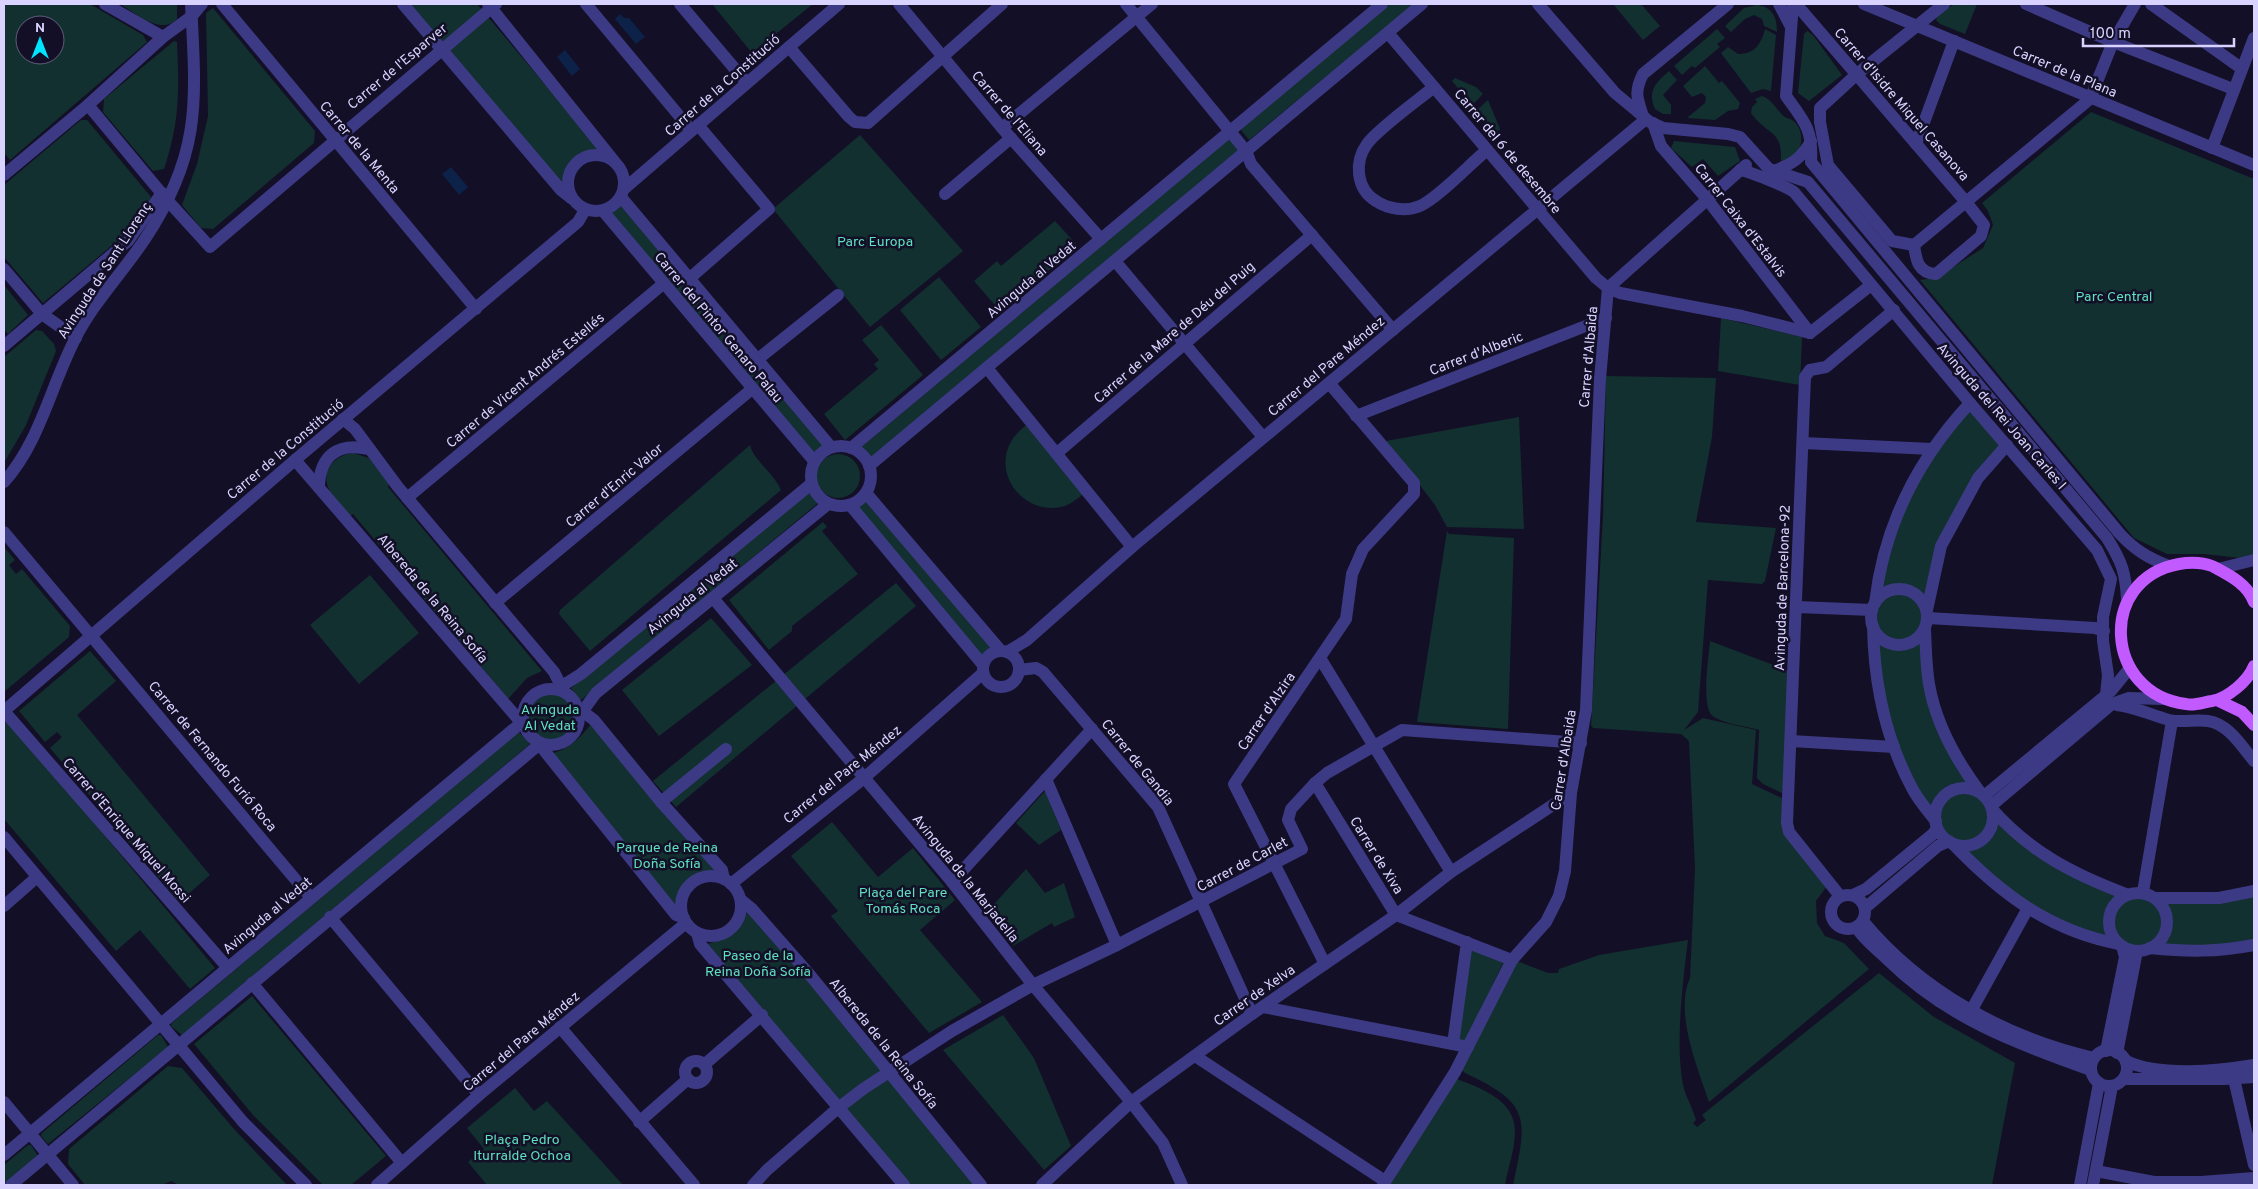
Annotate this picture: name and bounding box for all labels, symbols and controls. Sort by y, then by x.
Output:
north arrow [15,15,65,65]
scale bar [2083,15,2234,47]
text: N [35,20,45,37]
street label: Carrer de l'Esparver [345,20,452,114]
street label: Carrer d'Isidre Miquel Casanova [1830,25,1972,185]
text: 100 m [2090,25,2131,44]
street label: Carrer de la Constitució [662,31,784,141]
street label: Carrer de la Plana [2010,43,2119,102]
street label: Carrer de l'Eliana [967,68,1050,160]
street label: Carrer del 6 de desembre [1450,86,1564,218]
street label: Carrer de la Menta [315,98,403,198]
street label: Carrer Caixa d'Estalvis [1690,161,1790,281]
street label: Avinguda de Sant Llorenç [55,199,156,342]
park label: Parc Europa [837,234,913,251]
street label: Avinguda al Vedat [984,238,1080,322]
street label: Carrer del Pintor Genaro Palau [650,249,786,407]
street label: Carrer de la Mare de Déu del Puig [1091,259,1259,408]
park label: Parc Central [2076,289,2152,306]
street label: Carrer d'Albaida [1577,306,1602,409]
street label: Carrer de Vicent Andrés Estellés [443,310,609,452]
street label: Carrer del Pare Méndez [1265,313,1389,421]
street label: Carrer d'Alberic [1427,329,1526,380]
street label: Avinguda del Rei Joan Carles I [1933,340,2069,494]
street label: Carrer de la Constitució [224,396,348,504]
street label: Carrer d'Enric Valor [563,440,667,532]
street label: Avinguda de Barcelona-92 [1772,505,1795,671]
street label: Albereda de la Reina Sofía [373,531,491,667]
street label: Avinguda al Vedat [644,555,742,639]
street label: Carrer d'Alzira [1235,669,1300,754]
street label: Carrer de Fernando Furió Roca [144,678,280,836]
park label: Avinguda Al Vedat [521,702,579,735]
street label: Carrer d'Albaida [1548,709,1581,812]
street label: Carrer de Gandia [1097,716,1177,810]
street label: Carrer del Pare Méndez [780,722,905,828]
street label: Carrer d'Enrique Miquel Mossi [58,755,194,907]
street label: Avinguda de la Marjadella [908,811,1022,946]
street label: Carrer de Xiva [1345,814,1406,898]
street label: Carrer de Carlet [1194,834,1291,896]
park label: Parque de Reina Doña Sofía [616,840,718,873]
street label: Avinguda al Vedat [220,874,316,958]
park label: Plaça del Pare Tomás Roca [859,885,947,918]
park label: Paseo de la Reina Doña Sofía [705,948,811,981]
street label: Carrer de Xelva [1211,962,1299,1031]
street label: Albereda de la Reina Sofía [825,975,941,1113]
street label: Carrer del Pare Méndez [460,988,584,1096]
park label: Plaça Pedro Iturralde Ochoa [473,1132,571,1165]

